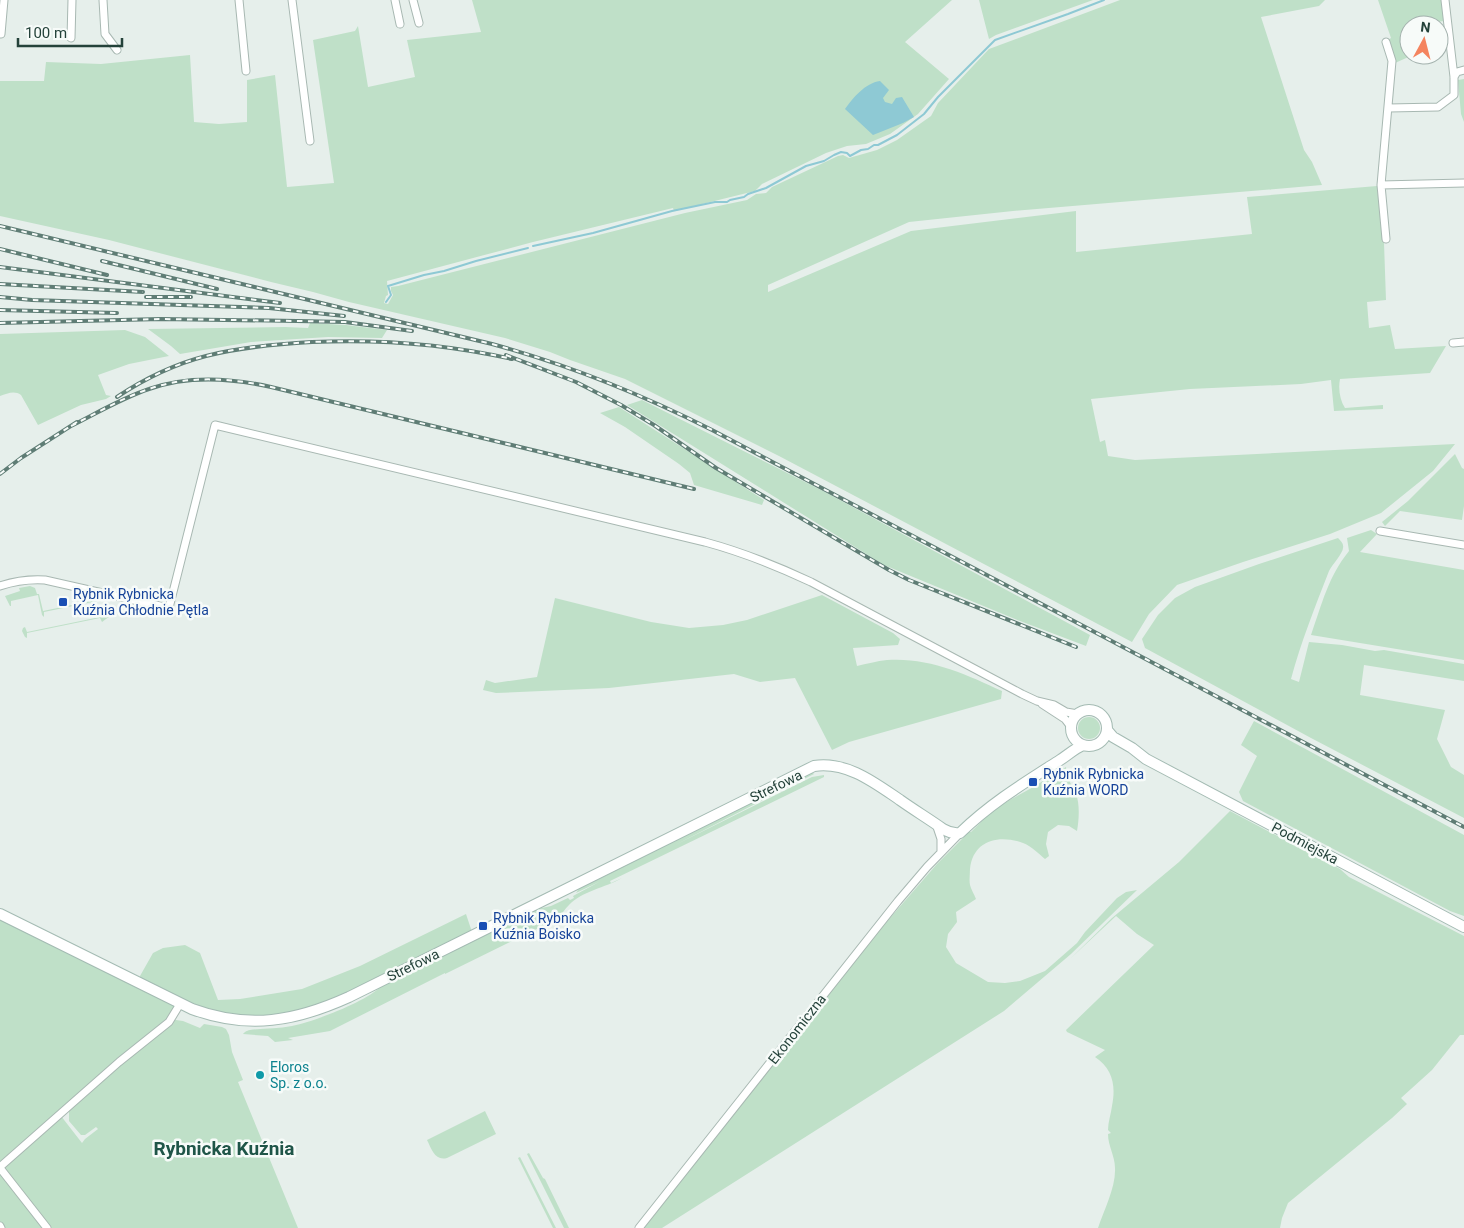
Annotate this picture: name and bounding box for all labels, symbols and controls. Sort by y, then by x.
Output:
scale bar [18,15,121,47]
north arrow [1399,15,1449,65]
text: N [1420,19,1431,36]
text: 100 m [25,24,67,42]
place label: Rybnik Rybnicka Kuźnia Chłodnie Pętla [73,586,209,618]
marker: Rybnik Rybnicka Kuźnia Chłodnie Pętla [57,596,69,608]
place label: Rybnik Rybnicka Kuźnia WORD [1043,766,1144,798]
street label: Strefowa [747,767,805,805]
marker: Rybnik Rybnicka Kuźnia WORD [1027,776,1039,788]
street label: Podmiejska [1269,819,1341,867]
place label: Rybnik Rybnicka Kuźnia Boisko [493,910,594,942]
marker: Rybnik Rybnicka Kuźnia Boisko [477,920,489,932]
street label: Strefowa [384,946,442,984]
street label: Ekonomiczna [765,991,829,1067]
place label: Eloros Sp. z o.o. [270,1059,327,1091]
marker: Eloros Sp. z o.o. [254,1069,266,1081]
district label: Rybnicka Kuźnia [153,1137,295,1160]

